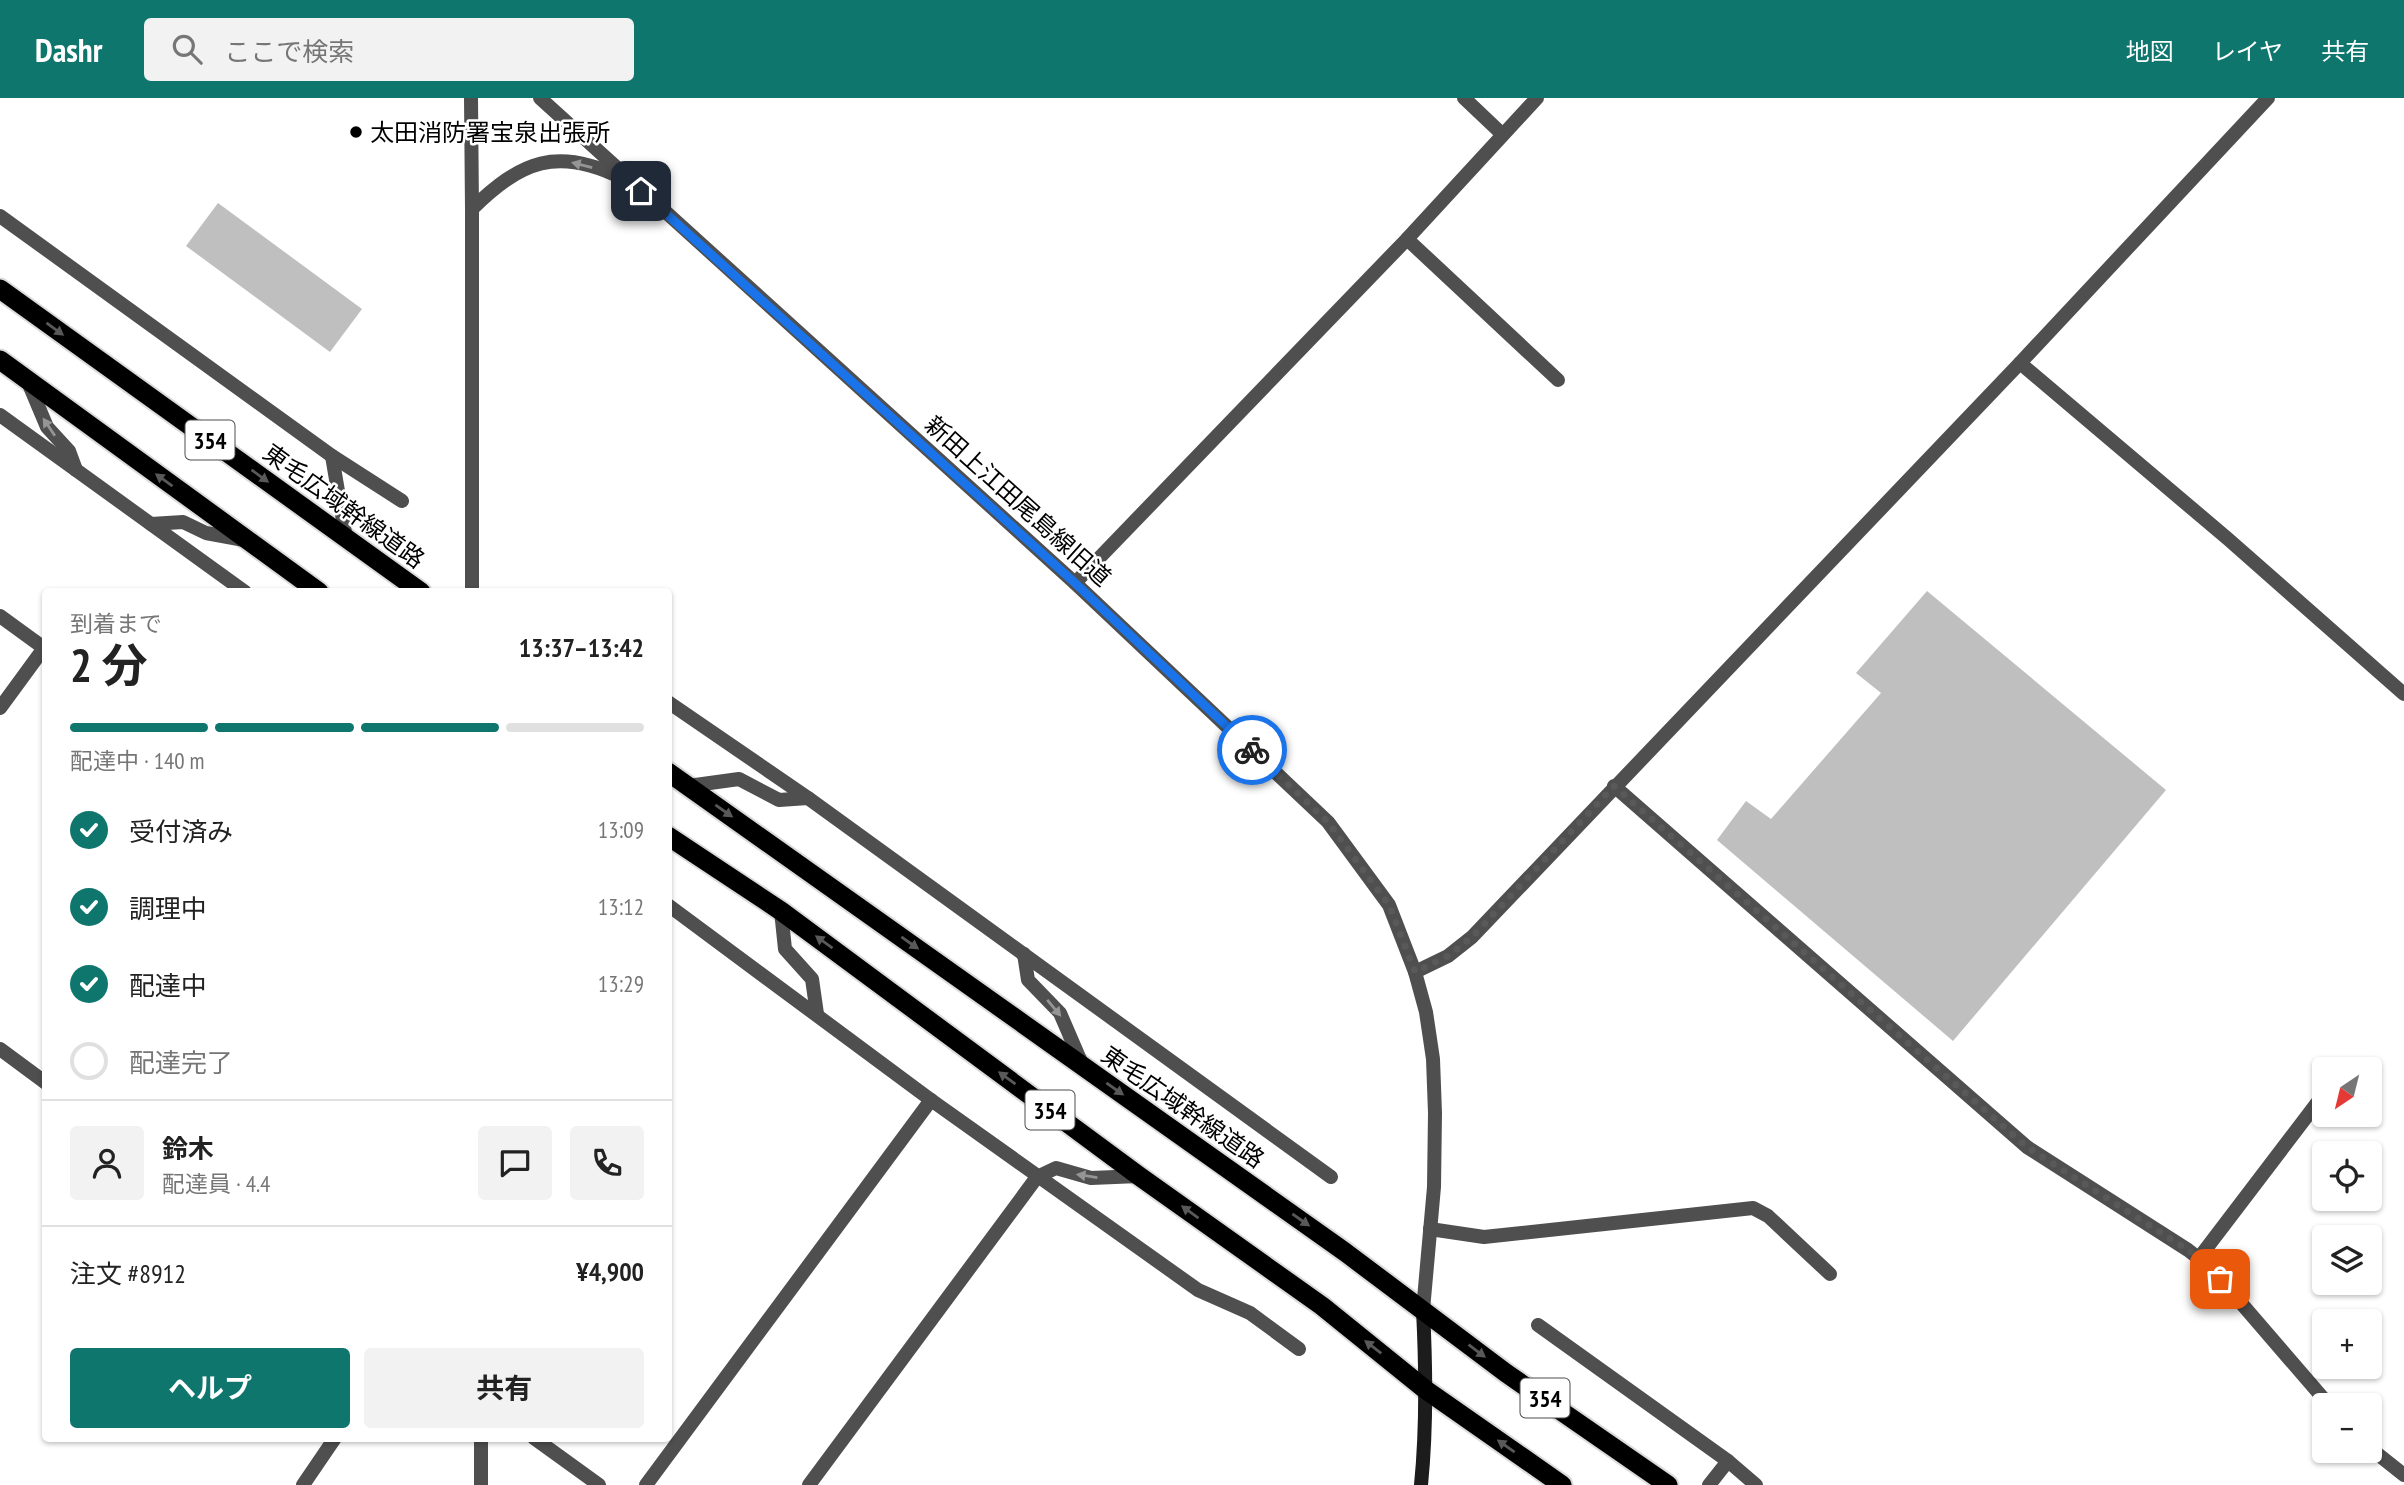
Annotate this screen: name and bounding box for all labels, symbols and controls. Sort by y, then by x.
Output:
search box [144,18,634,81]
text: Dashr [35,28,102,71]
icon: search [168,30,206,68]
text: ここで検索 [224,35,354,68]
text: 地図 [2126,36,2174,67]
text: レイヤ [2212,36,2283,67]
text: 共有 [2321,36,2369,67]
place label: 太田消防署宝泉出張所 [370,117,610,148]
marker: 太田消防署宝泉出張所 [348,124,364,140]
one-way arrow [571,159,593,170]
pin [611,161,671,221]
icon: home [622,172,660,210]
one-way arrow [46,321,64,335]
street label: 新田上江田尾島線旧道 [918,409,1118,593]
one-way arrow [43,417,56,437]
road number: 354 [186,420,234,460]
street label: 東毛広域幹線道路 [257,437,431,575]
one-way arrow [251,469,269,483]
one-way arrow [155,473,173,487]
text: 到着まで [70,609,162,638]
text: 13:37–13:42 [519,631,644,664]
text: 2 分 [70,635,147,695]
courier [1217,715,1287,785]
icon: bike [1233,731,1271,769]
text: 配達中 · 140 m [70,746,205,775]
one-way arrow [715,804,733,818]
icon: check [70,811,108,849]
text: 受付済み [129,815,233,848]
text: 13:09 [598,815,644,844]
icon: check [70,888,108,926]
text: 調理中 [129,892,207,925]
text: 13:12 [598,892,644,921]
one-way arrow [815,936,833,950]
one-way arrow [901,936,919,950]
icon: check [70,965,108,1003]
text: 配達中 [129,969,207,1002]
text: 13:29 [598,969,644,998]
one-way arrow [1046,999,1062,1017]
street label: 東毛広域幹線道路 [1095,1039,1271,1175]
text: 配達完了 [129,1046,233,1079]
north arrow [2312,1057,2382,1127]
map controls [2312,1057,2382,1463]
one-way arrow [998,1071,1016,1085]
one-way arrow [1106,1082,1124,1096]
road number: 354 [1026,1091,1074,1130]
button: person [70,1126,144,1200]
button: chat [478,1126,552,1200]
button: phone [570,1126,644,1200]
text: 鈴木 [162,1132,214,1165]
button: locate [2312,1141,2382,1211]
text: 配達員 · 4.4 [162,1169,270,1198]
one-way arrow [1076,1170,1098,1181]
one-way arrow [1181,1205,1199,1219]
one-way arrow [1292,1213,1310,1227]
button: layers [2312,1225,2382,1295]
pin [2190,1249,2250,1309]
text: ¥4,900 [576,1255,644,1288]
text: 注文 #8912 [70,1257,186,1290]
icon: bag [2201,1260,2239,1298]
button: + [2312,1309,2382,1379]
one-way arrow [1364,1341,1382,1355]
one-way arrow [1468,1343,1486,1358]
button: ヘルプ [70,1348,350,1428]
button: 共有 [364,1348,644,1428]
road number: 354 [1520,1378,1570,1418]
button: − [2312,1393,2382,1463]
one-way arrow [1497,1440,1516,1453]

